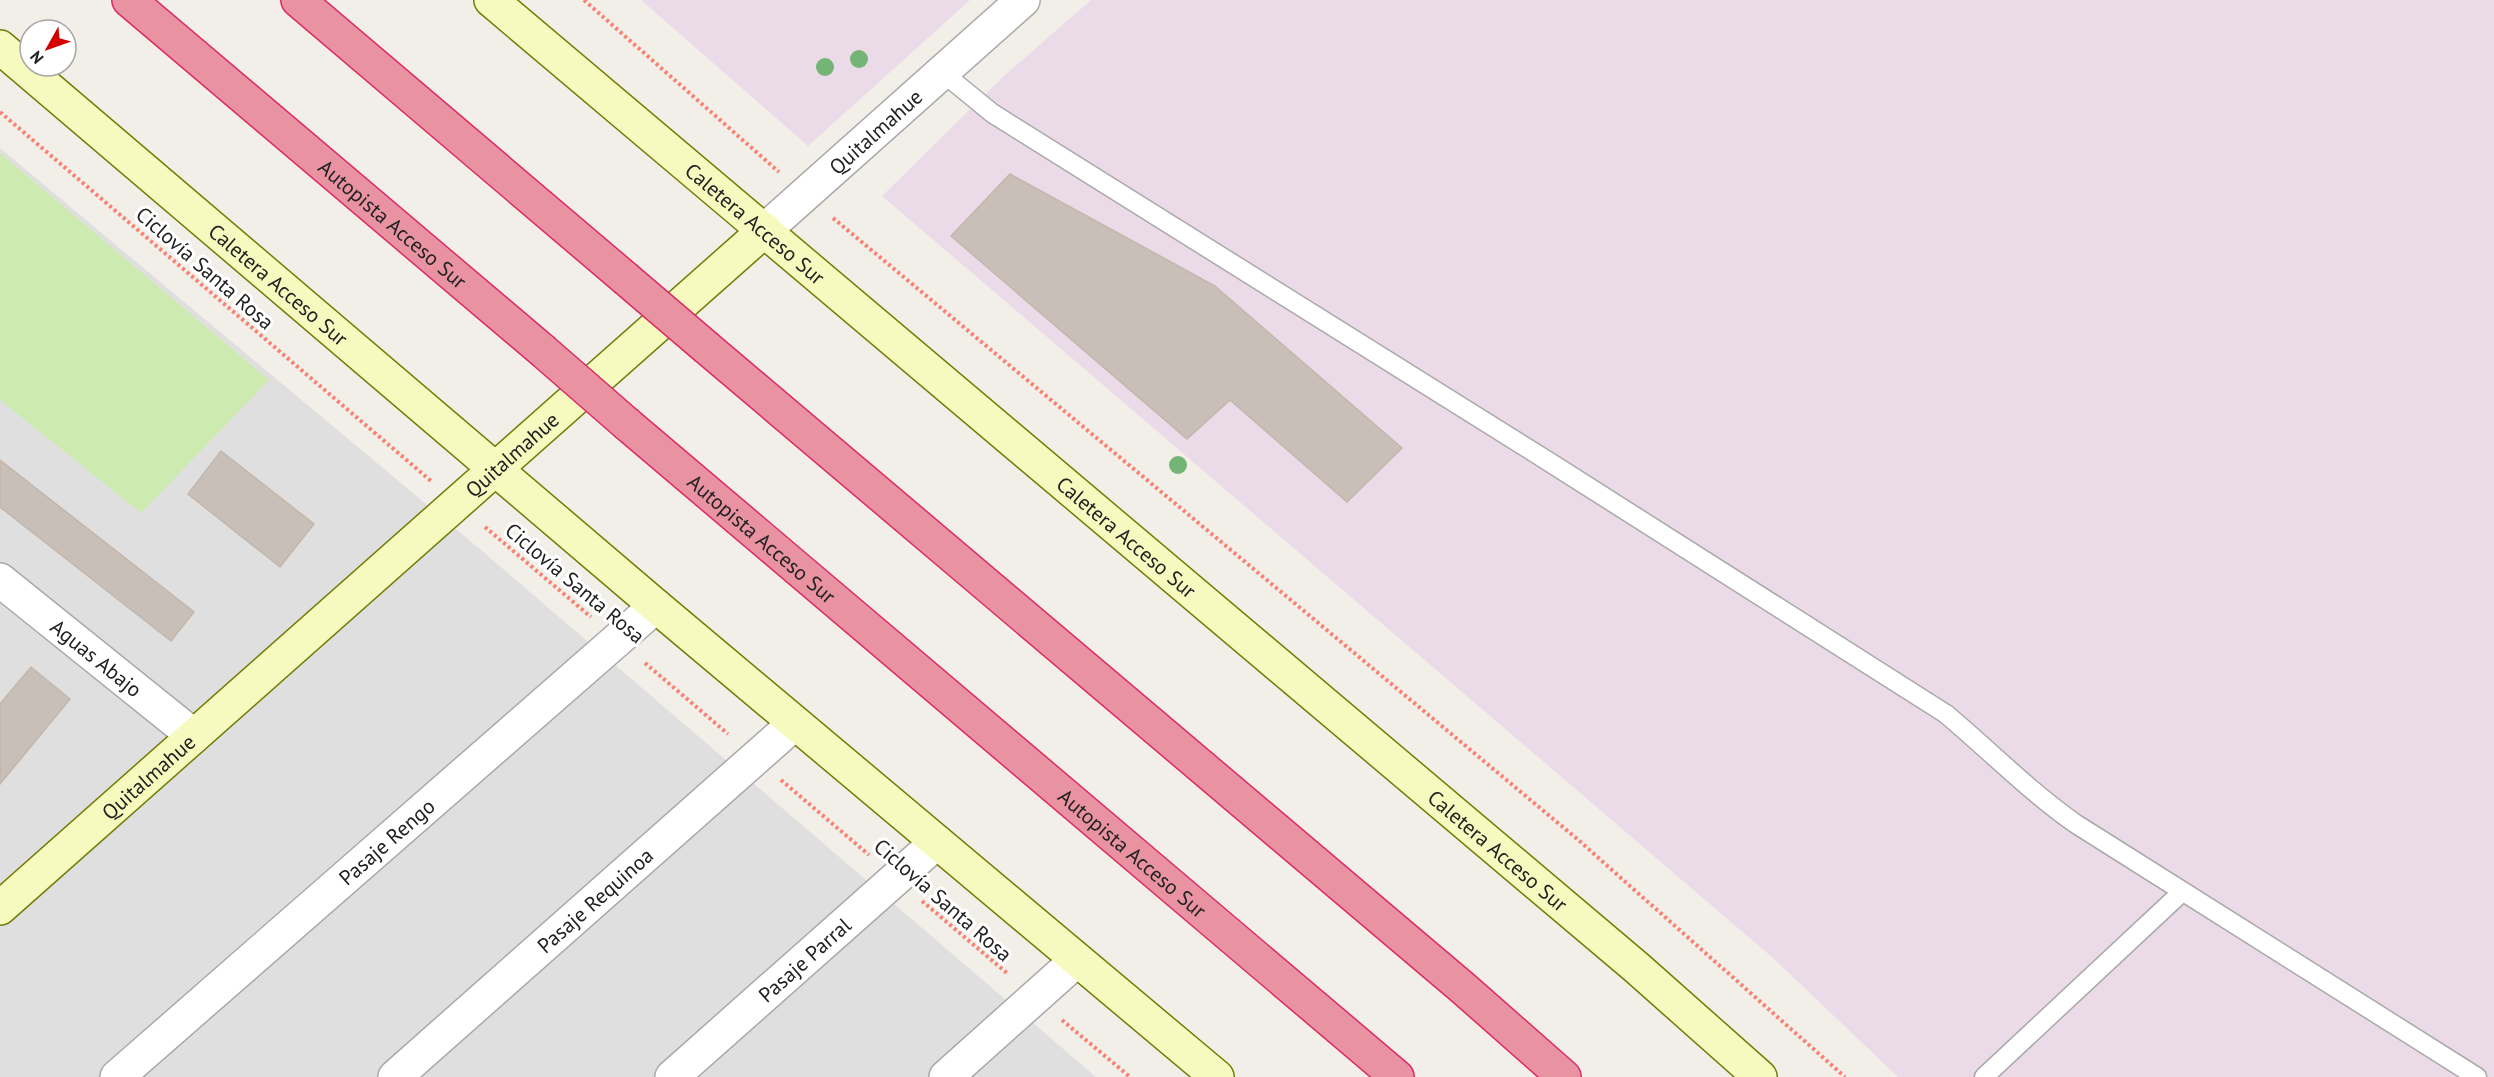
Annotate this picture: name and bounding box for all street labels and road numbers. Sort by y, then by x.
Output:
street label: Quitalmahue [823,83,928,180]
street label: Autopista Acceso Sur [313,153,473,294]
street label: Caletera Acceso Sur [680,156,831,290]
street label: Ciclovía Santa Rosa [130,201,280,335]
street label: Caletera Acceso Sur [203,217,354,351]
street label: Quitalmahue [460,406,564,503]
street label: Autopista Acceso Sur [682,468,842,609]
street label: Caletera Acceso Sur [1051,470,1202,604]
street label: Ciclovía Santa Rosa [500,517,650,649]
street label: Aguas Abajo [45,613,148,703]
street label: Quitalmahue [96,728,201,825]
street label: Autopista Acceso Sur [1053,782,1212,923]
street label: Caletera Acceso Sur [1422,784,1573,917]
street label: Pasaje Rengo [333,792,440,891]
street label: Ciclovía Santa Rosa [868,833,1018,967]
street label: Pasaje Requinoa [531,842,659,959]
street label: Pasaje Parral [752,911,856,1008]

